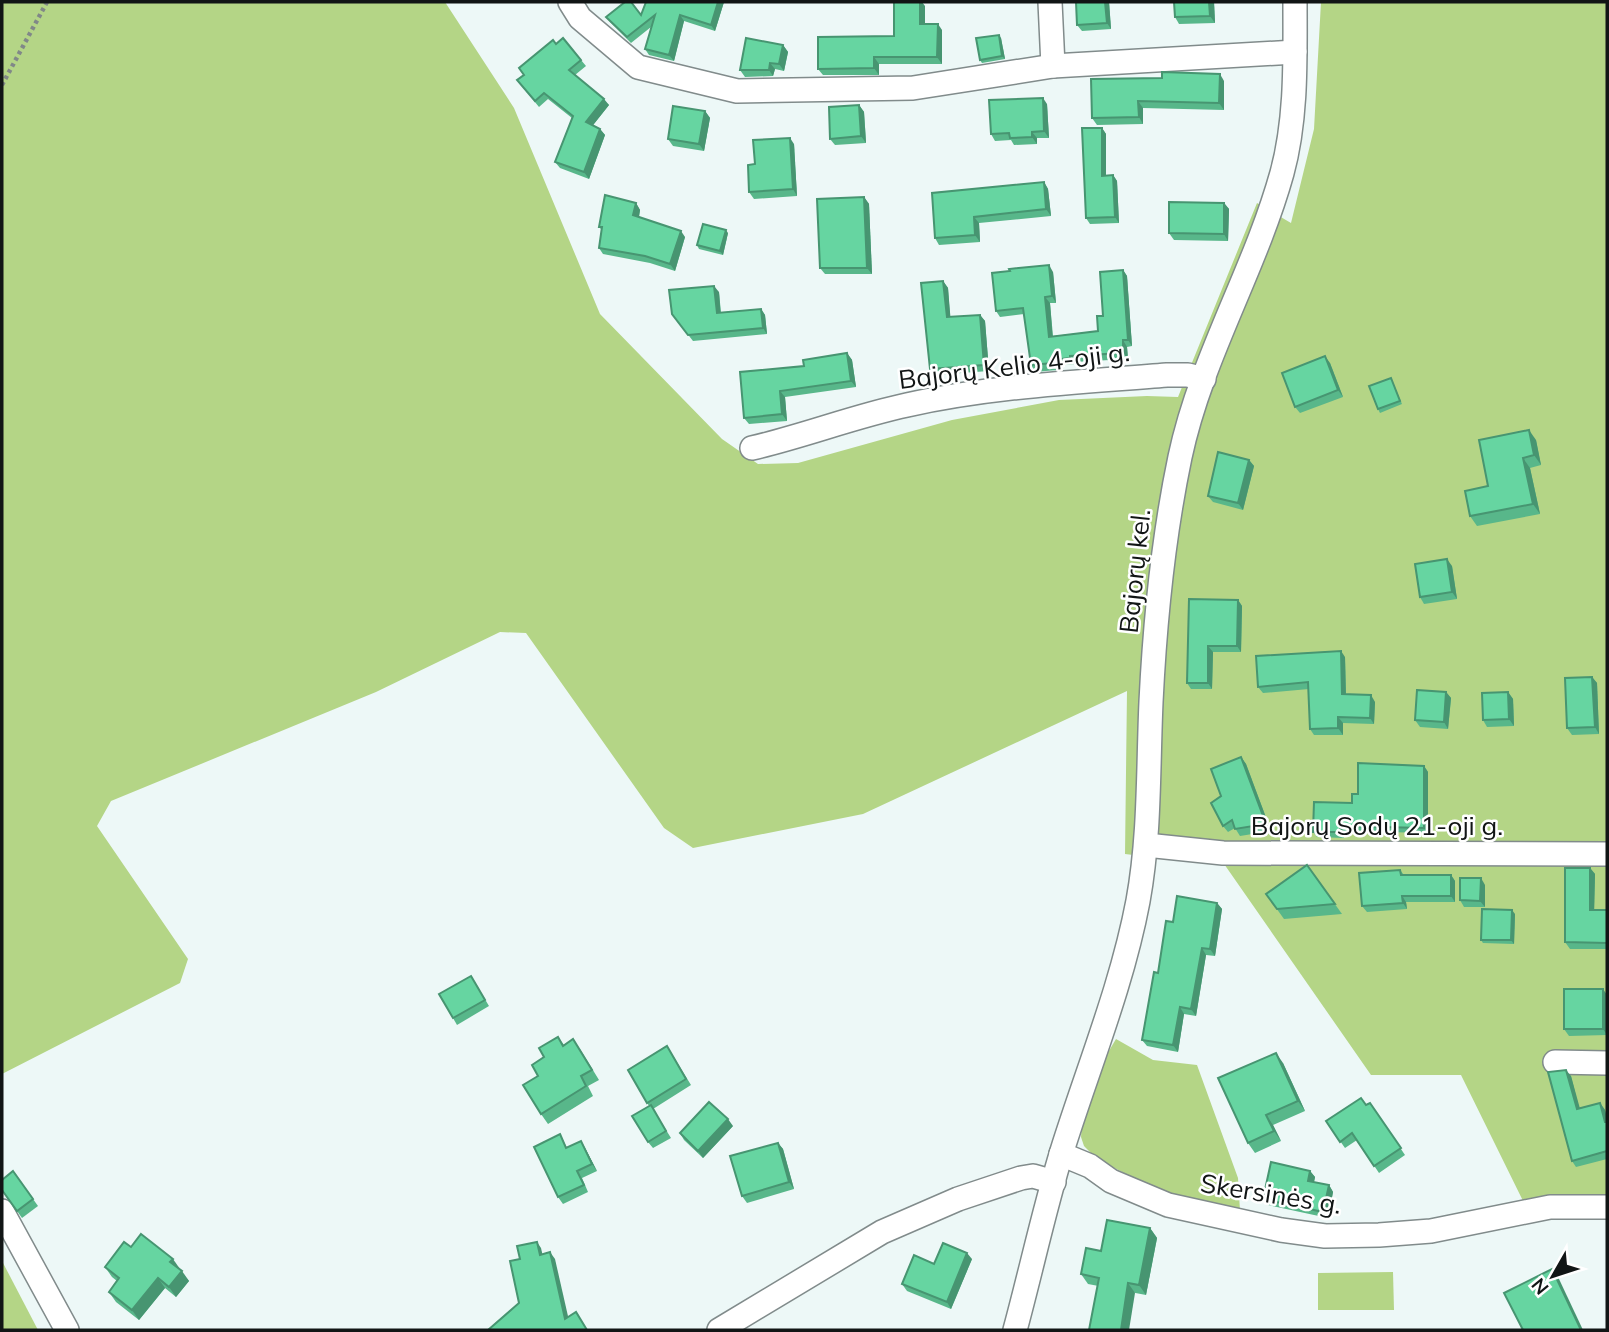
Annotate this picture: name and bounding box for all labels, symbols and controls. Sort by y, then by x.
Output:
street label: Bajorų Kelio 4-oji g. [896,335,1131,396]
street label: Bajorų kel. [1112,507,1157,635]
street label: Bajorų Sodų 21-oji g. [1251,809,1503,842]
street label: Skersinės g. [1198,1166,1344,1221]
north arrow [1518,1241,1588,1311]
text: N [1526,1274,1554,1300]

